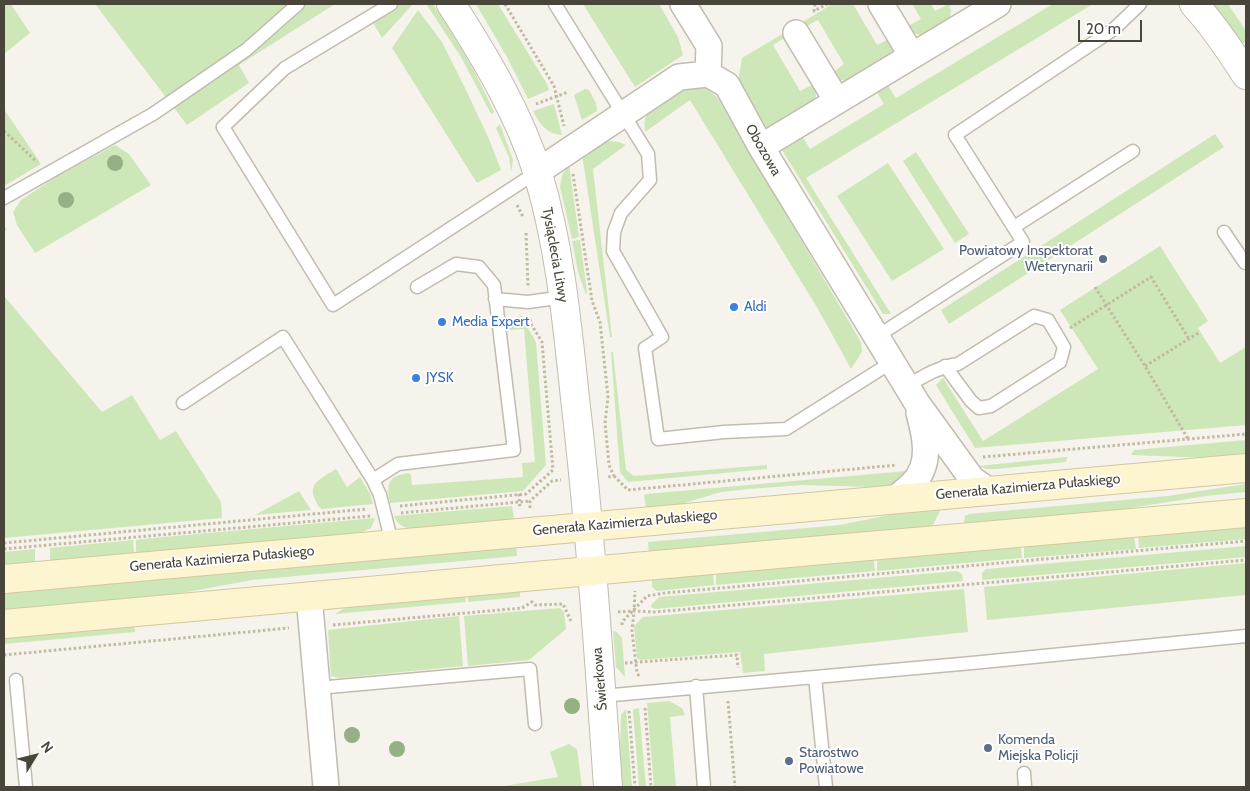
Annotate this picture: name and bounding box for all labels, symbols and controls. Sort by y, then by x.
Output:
scale bar [1080,10,1144,42]
text: 20 m [1086,20,1121,38]
street label: Obozowa [741,121,785,179]
street label: Tysiąclecia Litwy [538,206,572,304]
place label: Powiatowy Inspektorat Weterynarii [959,243,1093,276]
marker: Powiatowy Inspektorat Weterynarii [1097,253,1109,265]
place label: Aldi [744,299,766,315]
marker: Aldi [728,301,740,313]
place label: Media Expert [452,314,529,330]
marker: Media Expert [436,316,448,328]
place label: JYSK [426,370,454,386]
marker: JYSK [410,372,422,384]
street label: Generała Kazimierza Pułaskiego [935,471,1121,503]
street label: Generała Kazimierza Pułaskiego [532,507,718,539]
street label: Generała Kazimierza Pułaskiego [129,543,315,575]
street label: Świerkowa [589,647,611,711]
north arrow [10,731,60,781]
place label: Komenda Miejska Policji [998,732,1078,764]
text: N [37,738,57,756]
marker: Komenda Miejska Policji [982,742,994,754]
place label: Starostwo Powiatowe [799,745,864,778]
marker: Starostwo Powiatowe [783,755,795,767]

